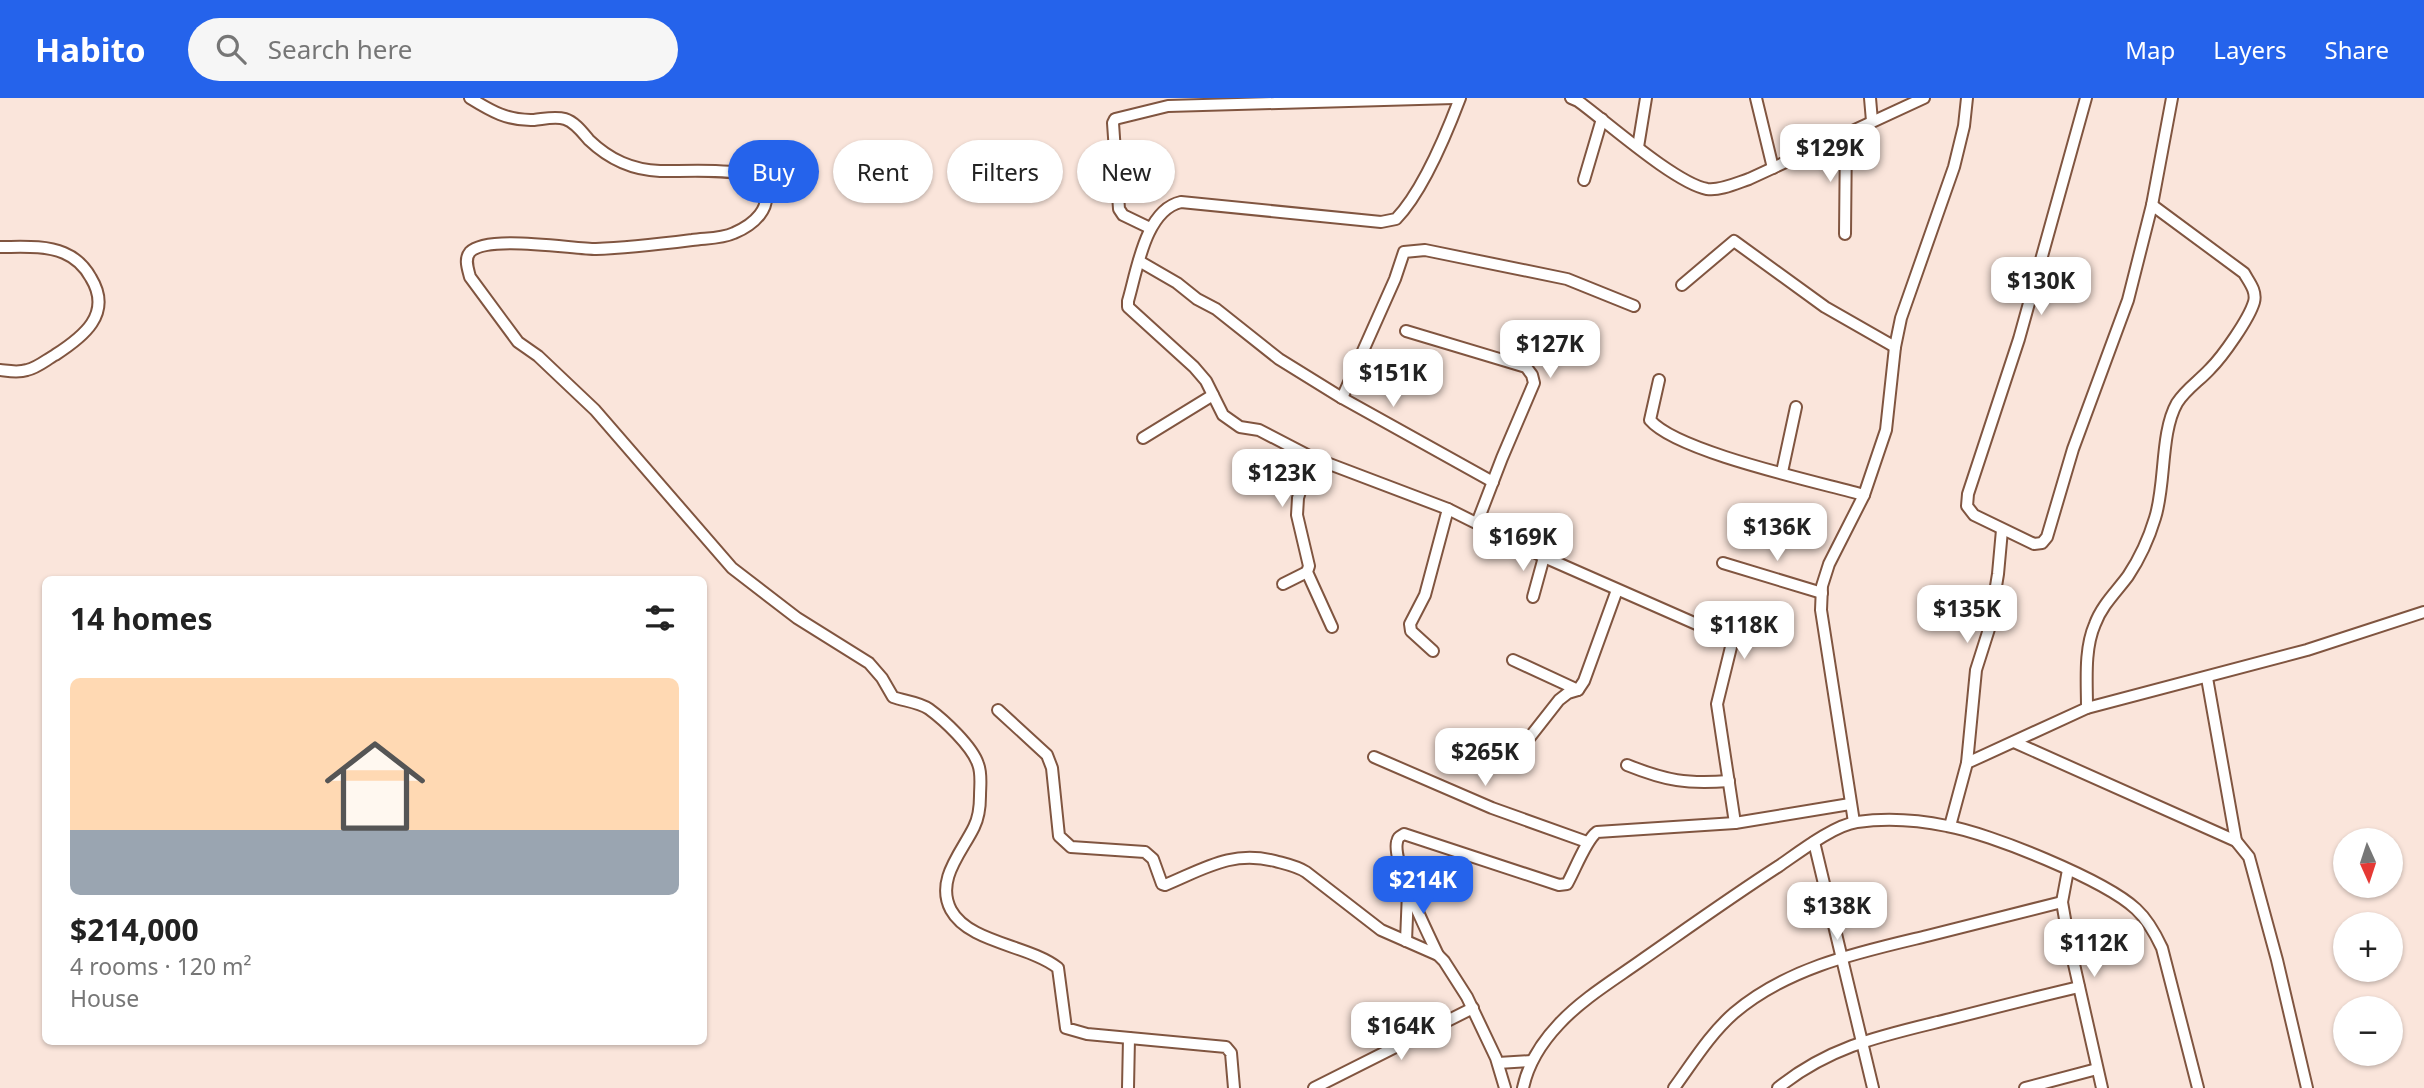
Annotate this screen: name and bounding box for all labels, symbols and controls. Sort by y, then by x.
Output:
search box [188,18,678,81]
text: Habito [35,27,146,72]
icon: search [212,30,250,68]
text: Search here [268,31,412,67]
text: Map [2125,33,2175,66]
text: Layers [2213,33,2287,66]
text: Share [2325,33,2389,66]
pin: $129K [1781,125,1879,184]
text: $129K [1796,131,1864,163]
chip: Buy [728,140,819,203]
chip: Rent [833,140,933,203]
chip: Filters [947,140,1063,203]
chip: New [1077,140,1175,203]
pin: $130K [1992,258,2090,317]
text: $130K [2007,264,2075,296]
pin: $127K [1501,320,1599,380]
text: $127K [1516,327,1584,359]
pin: $151K [1344,350,1442,409]
text: $151K [1359,356,1427,388]
pin: $123K [1233,450,1331,509]
text: $123K [1248,456,1316,488]
pin: $136K [1728,504,1826,563]
text: $136K [1743,510,1811,542]
pin: $169K [1474,514,1572,573]
text: $169K [1489,520,1557,552]
pin: $135K [1918,586,2016,645]
text: $135K [1933,592,2001,624]
text: 14 homes [70,598,213,639]
icon: filters [641,599,679,637]
pin: $118K [1695,602,1793,661]
text: $118K [1710,608,1778,640]
icon: home [312,723,438,849]
pin: $265K [1436,728,1534,788]
text: $265K [1451,735,1519,767]
north arrow [2333,828,2403,898]
map controls [2333,828,2403,1066]
pin: $214K [1374,856,1472,916]
text: $214K [1389,863,1457,895]
pin: $138K [1788,882,1886,942]
text: $138K [1803,889,1871,921]
text: $214,000 [70,909,199,950]
button: + [2333,912,2403,982]
pin: $112K [2045,920,2143,979]
text: $112K [2060,926,2128,958]
text: 4 rooms · 120 m² [70,950,252,982]
text: House [70,982,139,1014]
button: − [2333,996,2403,1066]
pin: $164K [1352,1002,1450,1062]
text: $164K [1367,1009,1435,1041]

